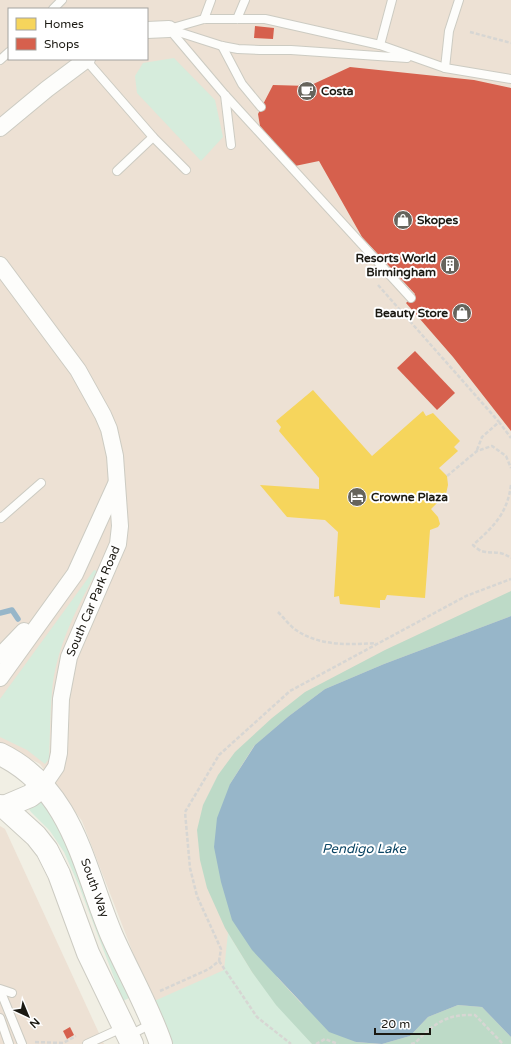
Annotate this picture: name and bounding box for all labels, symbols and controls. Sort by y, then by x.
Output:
legend [8,8,148,60]
text: Homes [44,17,84,31]
text: Shops [44,37,79,51]
cafe icon: Costa [296,80,318,102]
place label: Costa [321,84,354,98]
shop icon: Skopes [392,209,414,231]
place label: Skopes [417,213,458,228]
place label: Resorts World Birmingham [356,251,436,280]
building icon: Resorts World Birmingham [439,254,461,276]
shop icon: Beauty Store [451,302,473,324]
place label: Beauty Store [375,306,448,321]
hotel icon: Crowne Plaza [346,486,368,508]
place label: Crowne Plaza [371,490,448,504]
street label: South Car Park Road [63,544,123,658]
water label: Pendigo Lake [322,841,407,857]
street label: South Way [78,857,112,920]
north arrow [8,996,48,1036]
scale bar [375,1010,430,1036]
text: N [27,1015,42,1031]
text: 20 m [381,1017,410,1031]

